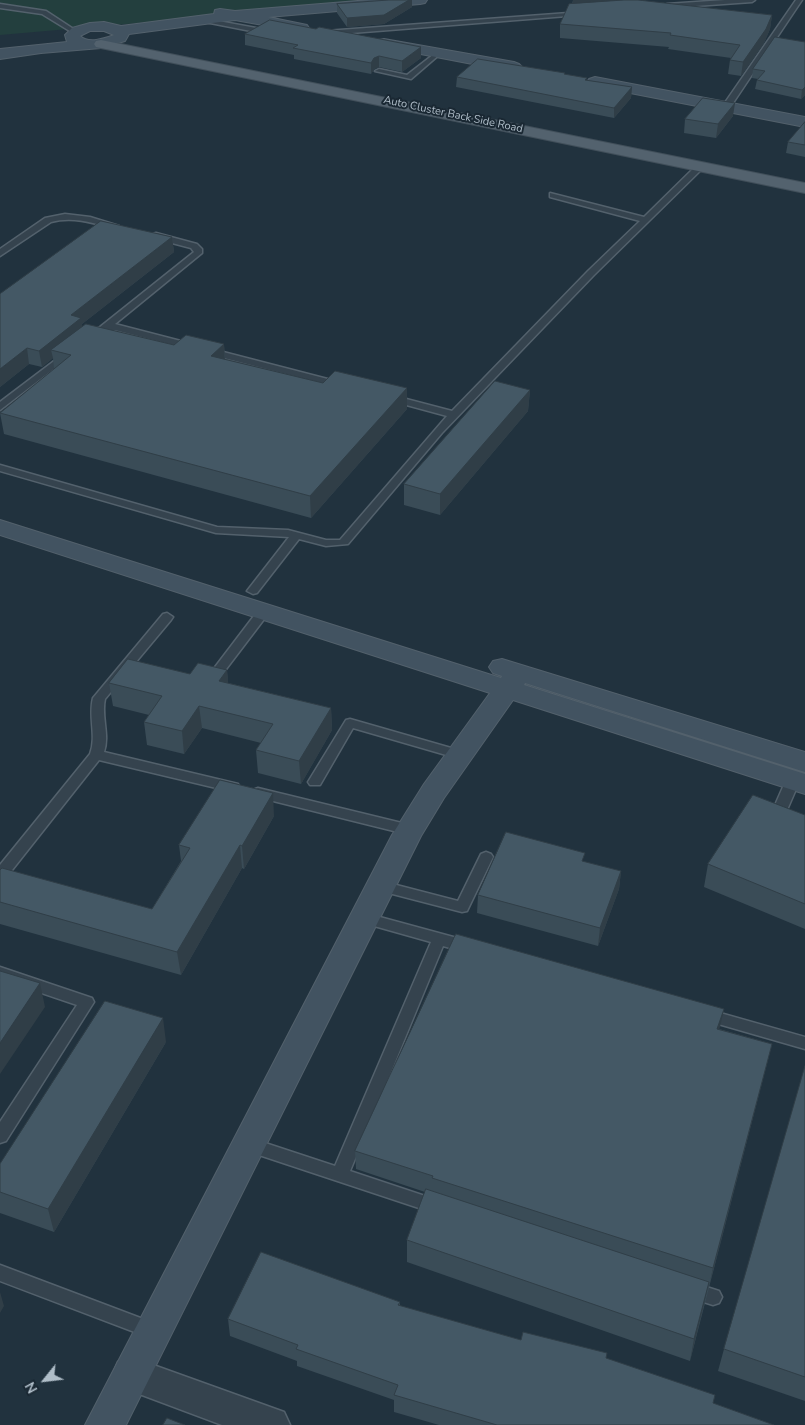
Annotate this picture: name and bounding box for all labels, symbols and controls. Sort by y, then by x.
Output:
street label: Auto Cluster Back Side Road [382,94,524,136]
north arrow [20,1355,70,1405]
text: N [21,1378,42,1397]

